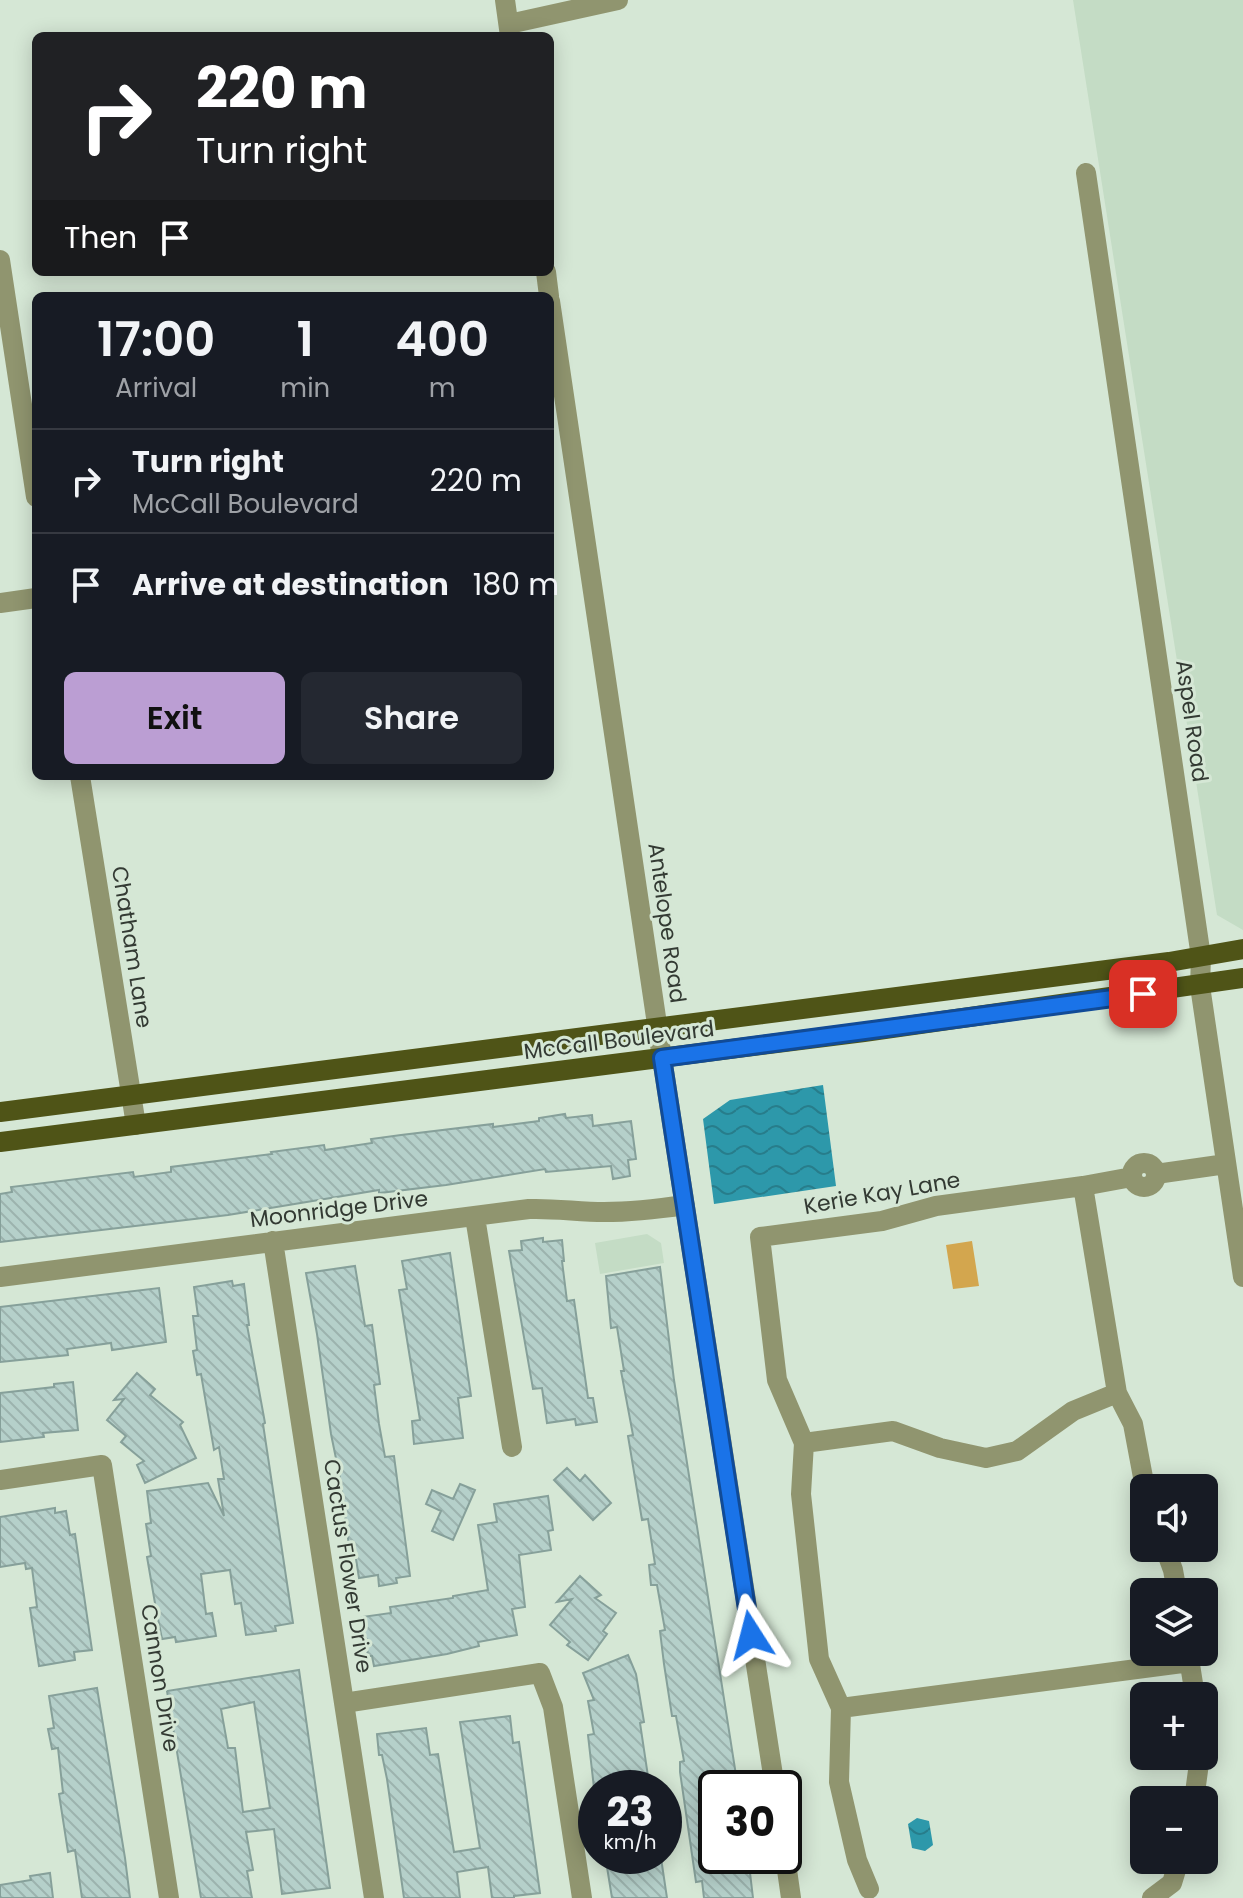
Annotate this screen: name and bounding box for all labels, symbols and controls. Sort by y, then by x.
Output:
text: 220 m [196,49,368,128]
icon: right [64,64,168,168]
text: Turn right [196,125,367,176]
text: Then [64,216,137,259]
icon: arrive [153,216,197,260]
text: 17:00 [97,306,215,373]
text: 1 [297,306,314,373]
text: 400 [395,306,489,373]
text: Arrival [115,370,197,406]
text: min [280,370,330,406]
text: m [429,370,455,406]
text: Turn right [132,440,284,483]
icon: right [64,459,108,503]
text: 220 m [430,459,522,502]
text: McCall Boulevard [132,486,359,522]
icon: arrive [64,563,108,607]
text: Arrive at destination [132,563,449,606]
text: 180 m [473,563,559,606]
street label: Aspel Road [1168,658,1216,784]
button: Exit [64,672,285,764]
button: Share [301,672,522,764]
street label: Antelope Road [640,841,694,1005]
street label: Chatham Lane [104,864,160,1030]
pin [1109,960,1177,1028]
icon: arrive [1121,972,1165,1016]
street label: McCall Boulevard [522,1013,716,1067]
street label: Kerie Kay Lane [801,1164,963,1222]
street label: Moonridge Drive [248,1183,430,1235]
street label: Cactus Flower Drive [316,1457,380,1675]
map controls [1130,1474,1218,1874]
button: sound [1130,1474,1218,1562]
button: layers [1130,1578,1218,1666]
position arrow [709,1593,793,1677]
street label: Cannon Drive [133,1602,187,1754]
button: + [1130,1682,1218,1770]
speed limit sign: 30 [698,1770,802,1874]
text: 23 [606,1784,654,1840]
button: − [1130,1786,1218,1874]
text: km/h [603,1828,657,1856]

